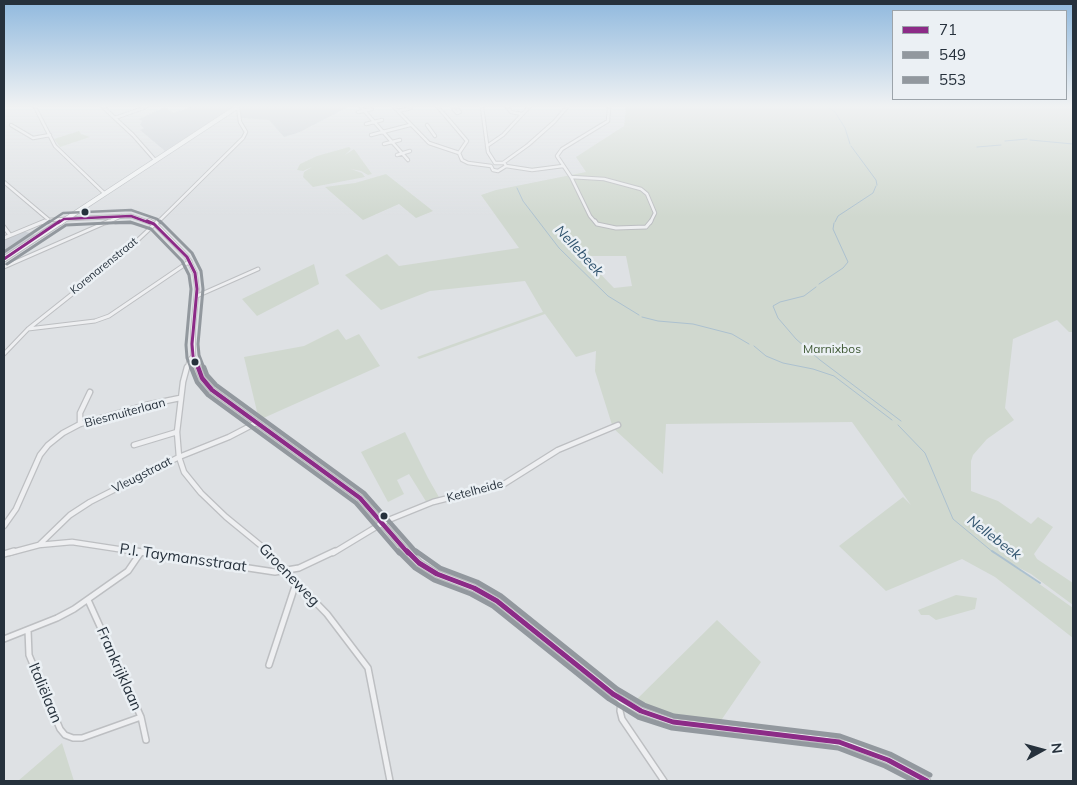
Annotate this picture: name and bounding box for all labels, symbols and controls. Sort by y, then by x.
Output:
legend [892,10,1067,100]
text: 71 [939,20,957,39]
text: 549 [939,45,966,64]
text: 553 [939,70,966,89]
unlabelled marker [80,207,90,217]
water label: Nellebeek [551,222,607,280]
street label: Korenarenstraat [68,235,140,297]
park label: Marnixbos [803,342,861,356]
unlabelled marker [190,357,200,367]
street label: Biesmuiterlaan [83,395,167,431]
street label: Vleugstraat [110,454,174,496]
street label: Ketelheide [445,477,505,505]
unlabelled marker [379,511,389,521]
water label: Nellebeek [964,512,1024,564]
street label: P.I. Taymansstraat [118,540,248,576]
street label: Groeneweg [255,540,323,610]
street label: Frankrijklaan [93,624,145,714]
street label: Italiëlaan [24,660,66,726]
north arrow [1017,725,1067,775]
text: N [1047,742,1066,755]

